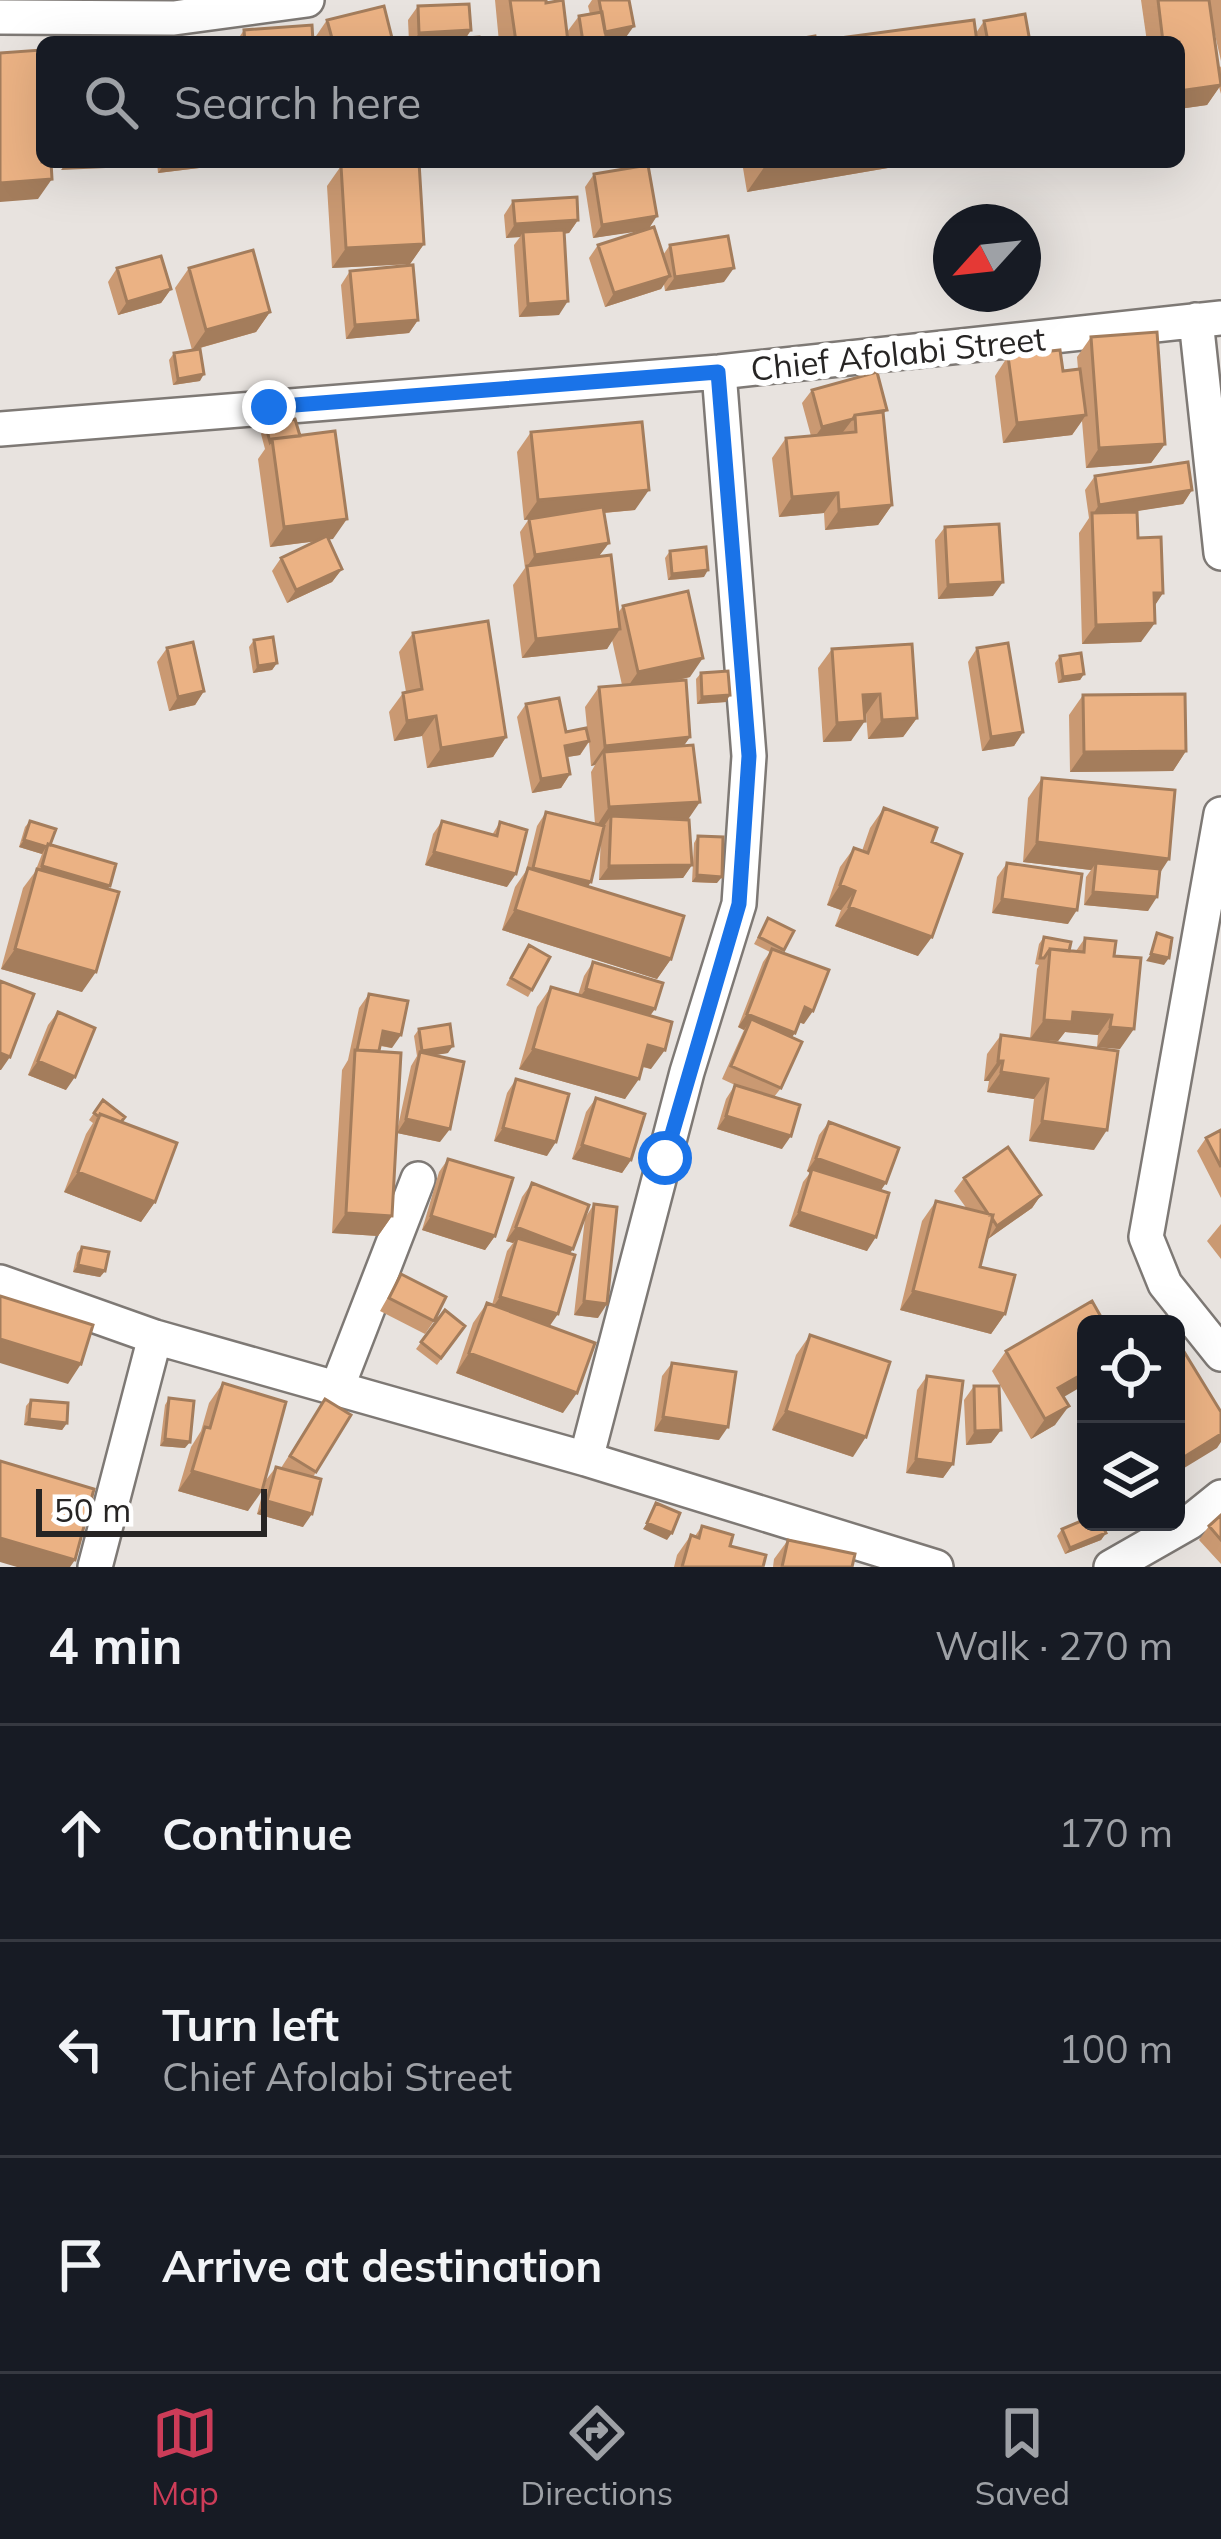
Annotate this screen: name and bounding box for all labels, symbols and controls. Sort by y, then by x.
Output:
search box [36,36,1185,168]
icon: search [78,69,144,135]
text: Search here [174,74,421,130]
north arrow [933,204,1041,312]
street label: Chief Afolabi Street [749,317,1047,389]
route end [242,380,296,434]
route start [638,1131,692,1185]
map controls [1077,1315,1185,1531]
button: locate [1077,1315,1185,1423]
button: layers [1077,1423,1185,1531]
scale bar [36,1483,267,1536]
text: 50 m [54,1489,131,1530]
text: 4 min [48,1613,183,1677]
text: Walk · 270 m [935,1621,1173,1670]
icon: ahead [48,1800,114,1866]
text: Continue [162,1805,352,1861]
text: 170 m [1058,1808,1173,1857]
text: Turn left [162,1996,339,2052]
icon: left [48,2016,114,2082]
text: 100 m [1058,2024,1173,2073]
text: Chief Afolabi Street [162,2052,512,2101]
icon: arrive [48,2232,114,2298]
text: Arrive at destination [162,2237,602,2293]
tab: Map [151,2400,219,2513]
tab: Directions [521,2400,673,2513]
tab: Saved [975,2400,1070,2513]

